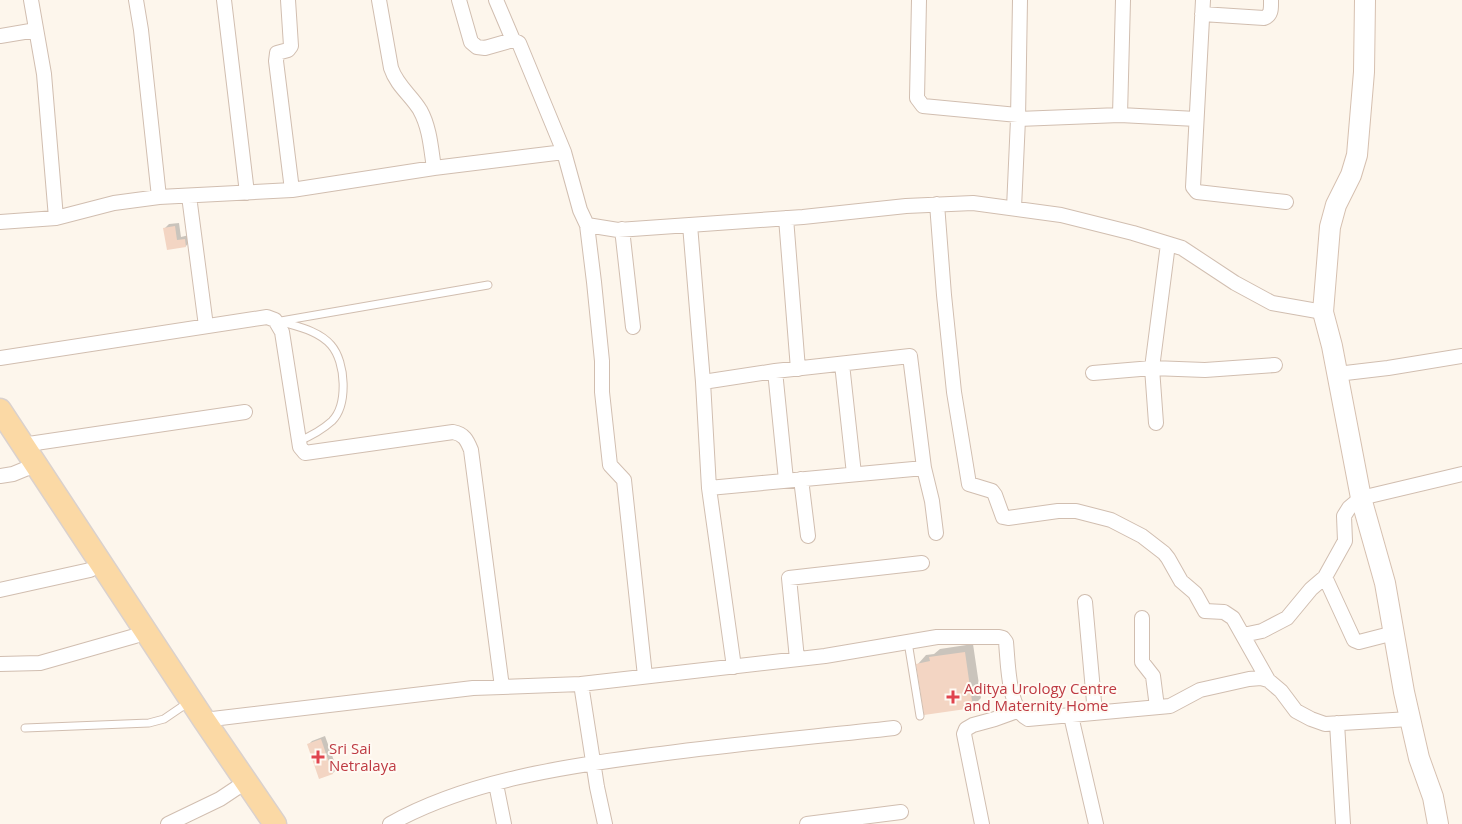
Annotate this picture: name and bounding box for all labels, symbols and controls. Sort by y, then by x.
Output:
place label: Aditya Urology Centre and Maternity Home [964,678,1117,715]
marker: Aditya Urology Centre and Maternity Home [946,690,960,704]
place label: Sri Sai Netralaya [329,738,397,775]
marker: Sri Sai Netralaya [311,750,325,764]

